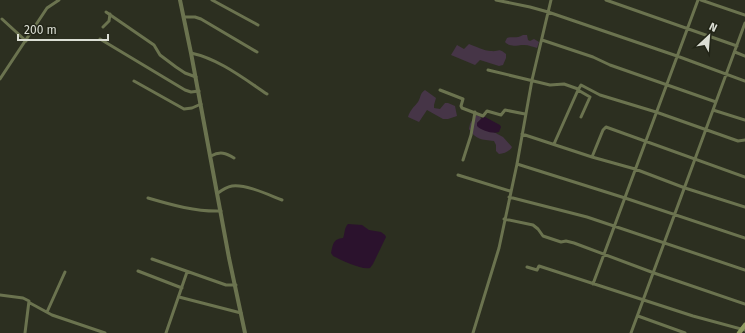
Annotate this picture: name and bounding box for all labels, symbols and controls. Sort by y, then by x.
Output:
scale bar [18,16,108,42]
north arrow [689,16,729,56]
text: N [707,20,719,35]
text: 200 m [24,23,57,37]

